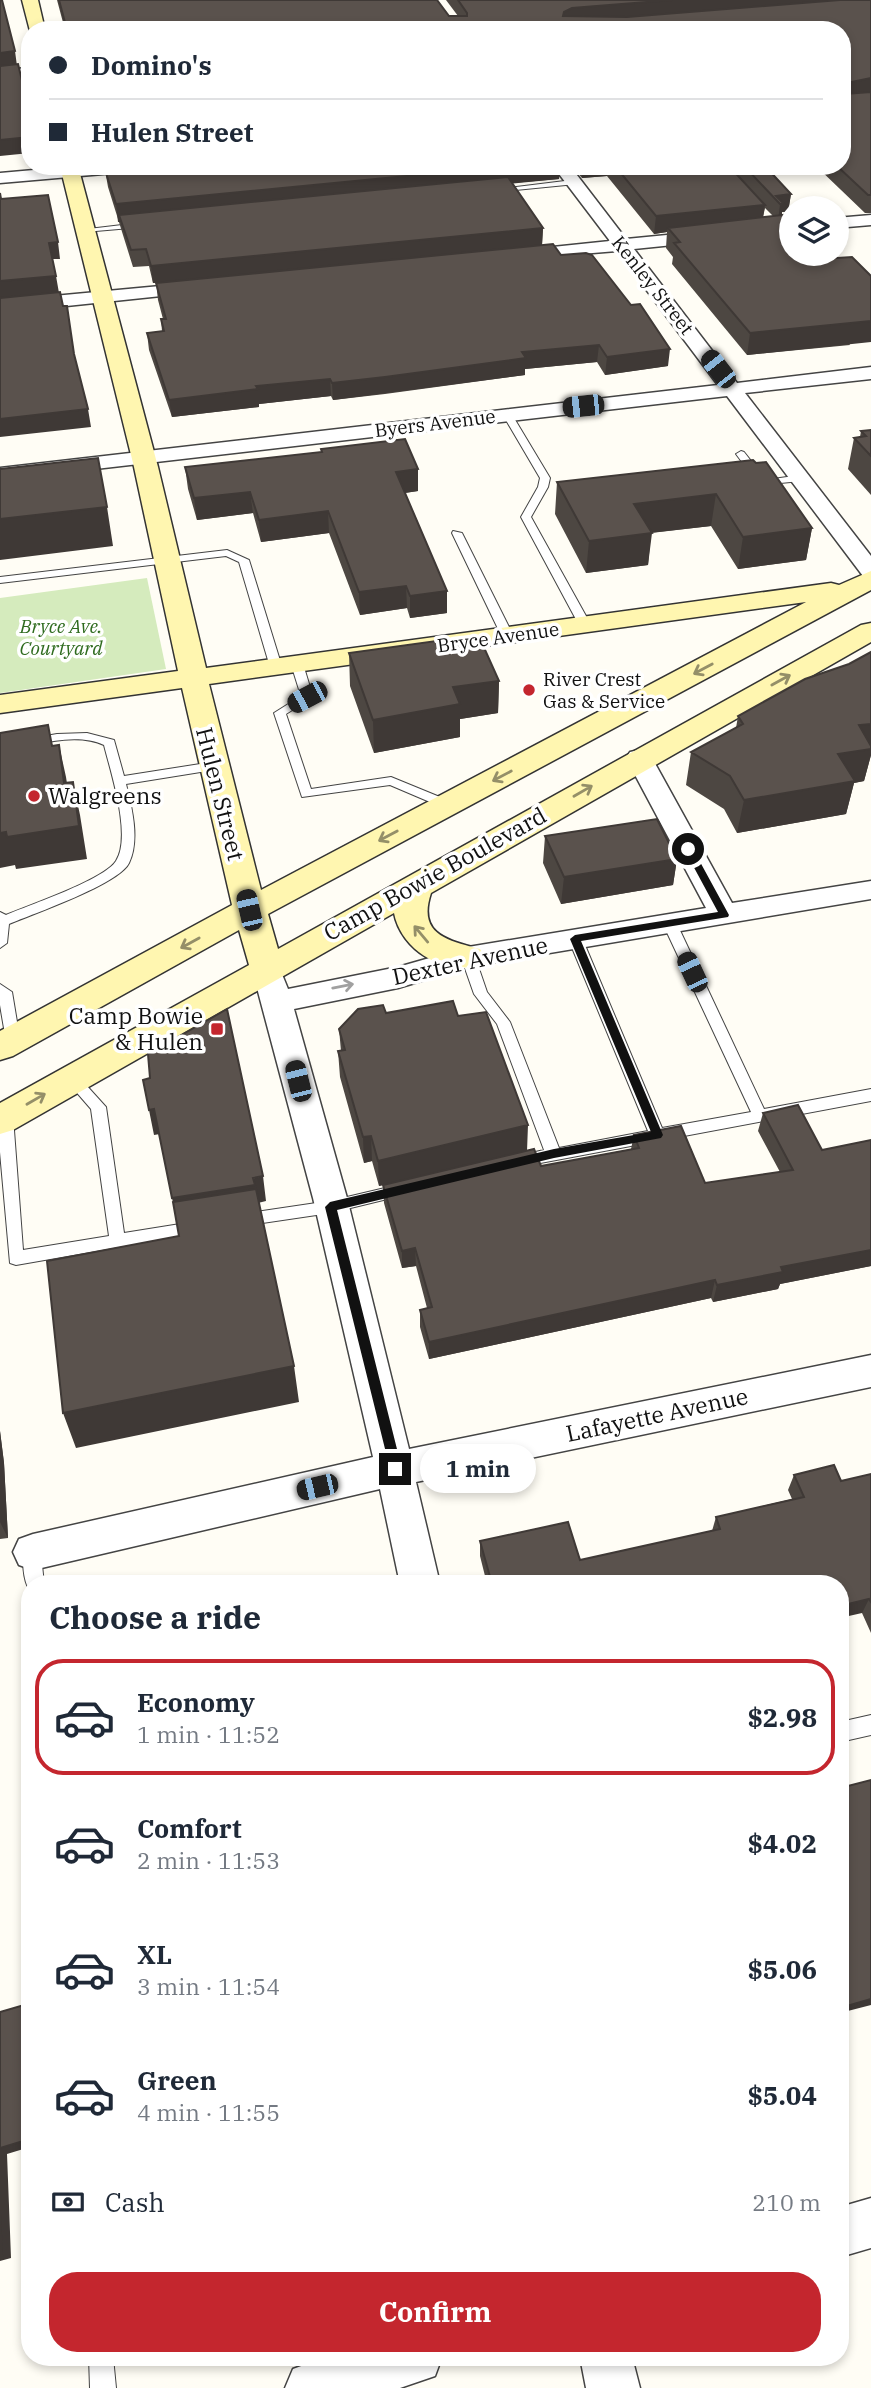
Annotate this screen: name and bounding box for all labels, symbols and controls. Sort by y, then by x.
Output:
text: Domino's [91,48,212,82]
text: Hulen Street [91,115,253,149]
map controls [779,196,849,266]
button: layers [779,196,849,266]
street label: Kenley Street [607,231,699,340]
car [697,346,740,392]
car [562,393,605,419]
street label: Byers Avenue [373,404,497,442]
park label: Bryce Ave. Courtyard [19,614,103,660]
street label: Bryce Avenue [436,617,560,657]
one-way arrow [693,662,713,676]
place label: River Crest Gas & Service [543,667,665,713]
one-way arrow [771,673,791,687]
car [284,678,331,716]
marker: River Crest Gas & Service [521,682,537,698]
street label: Hulen Street [190,724,252,863]
one-way arrow [492,770,513,783]
place label: Walgreens [48,780,162,810]
one-way arrow [572,784,592,798]
marker: Walgreens [26,788,42,804]
street label: Camp Bowie Boulevard [318,799,551,947]
one-way arrow [378,830,399,844]
route start [672,833,704,865]
car [235,887,264,933]
one-way arrow [413,925,429,943]
street label: Dexter Avenue [389,929,550,991]
one-way arrow [180,936,200,950]
car [674,949,711,995]
one-way arrow [331,979,354,993]
place label: Camp Bowie & Hulen [69,1000,203,1056]
marker: Camp Bowie & Hulen [209,1021,225,1037]
car [283,1058,314,1104]
one-way arrow [25,1092,46,1105]
street label: Lafayette Avenue [563,1380,750,1448]
callout: 1 min [420,1444,535,1494]
route end [379,1453,411,1485]
text: 1 min [446,1453,510,1483]
car [295,1472,340,1502]
text: Choose a ride [49,1596,261,1638]
text: Economy [137,1685,255,1719]
icon: car [53,1686,116,1749]
text: $2.98 [747,1700,817,1734]
text: 1 min · 11:52 [137,1719,280,1749]
text: Comfort [137,1811,242,1845]
icon: car [53,1812,116,1875]
text: $4.02 [747,1826,817,1860]
text: 2 min · 11:53 [137,1845,280,1875]
text: XL [137,1937,172,1971]
icon: car [53,1938,116,2001]
text: $5.06 [747,1952,817,1986]
text: 3 min · 11:54 [137,1971,280,2001]
text: Green [137,2063,217,2097]
icon: car [53,2064,116,2127]
text: $5.04 [747,2078,817,2112]
text: 4 min · 11:55 [137,2097,280,2127]
icon: cash [49,2183,87,2221]
text: Cash [105,2185,165,2219]
text: 210 m [752,2187,821,2217]
button: Confirm [49,2272,821,2352]

